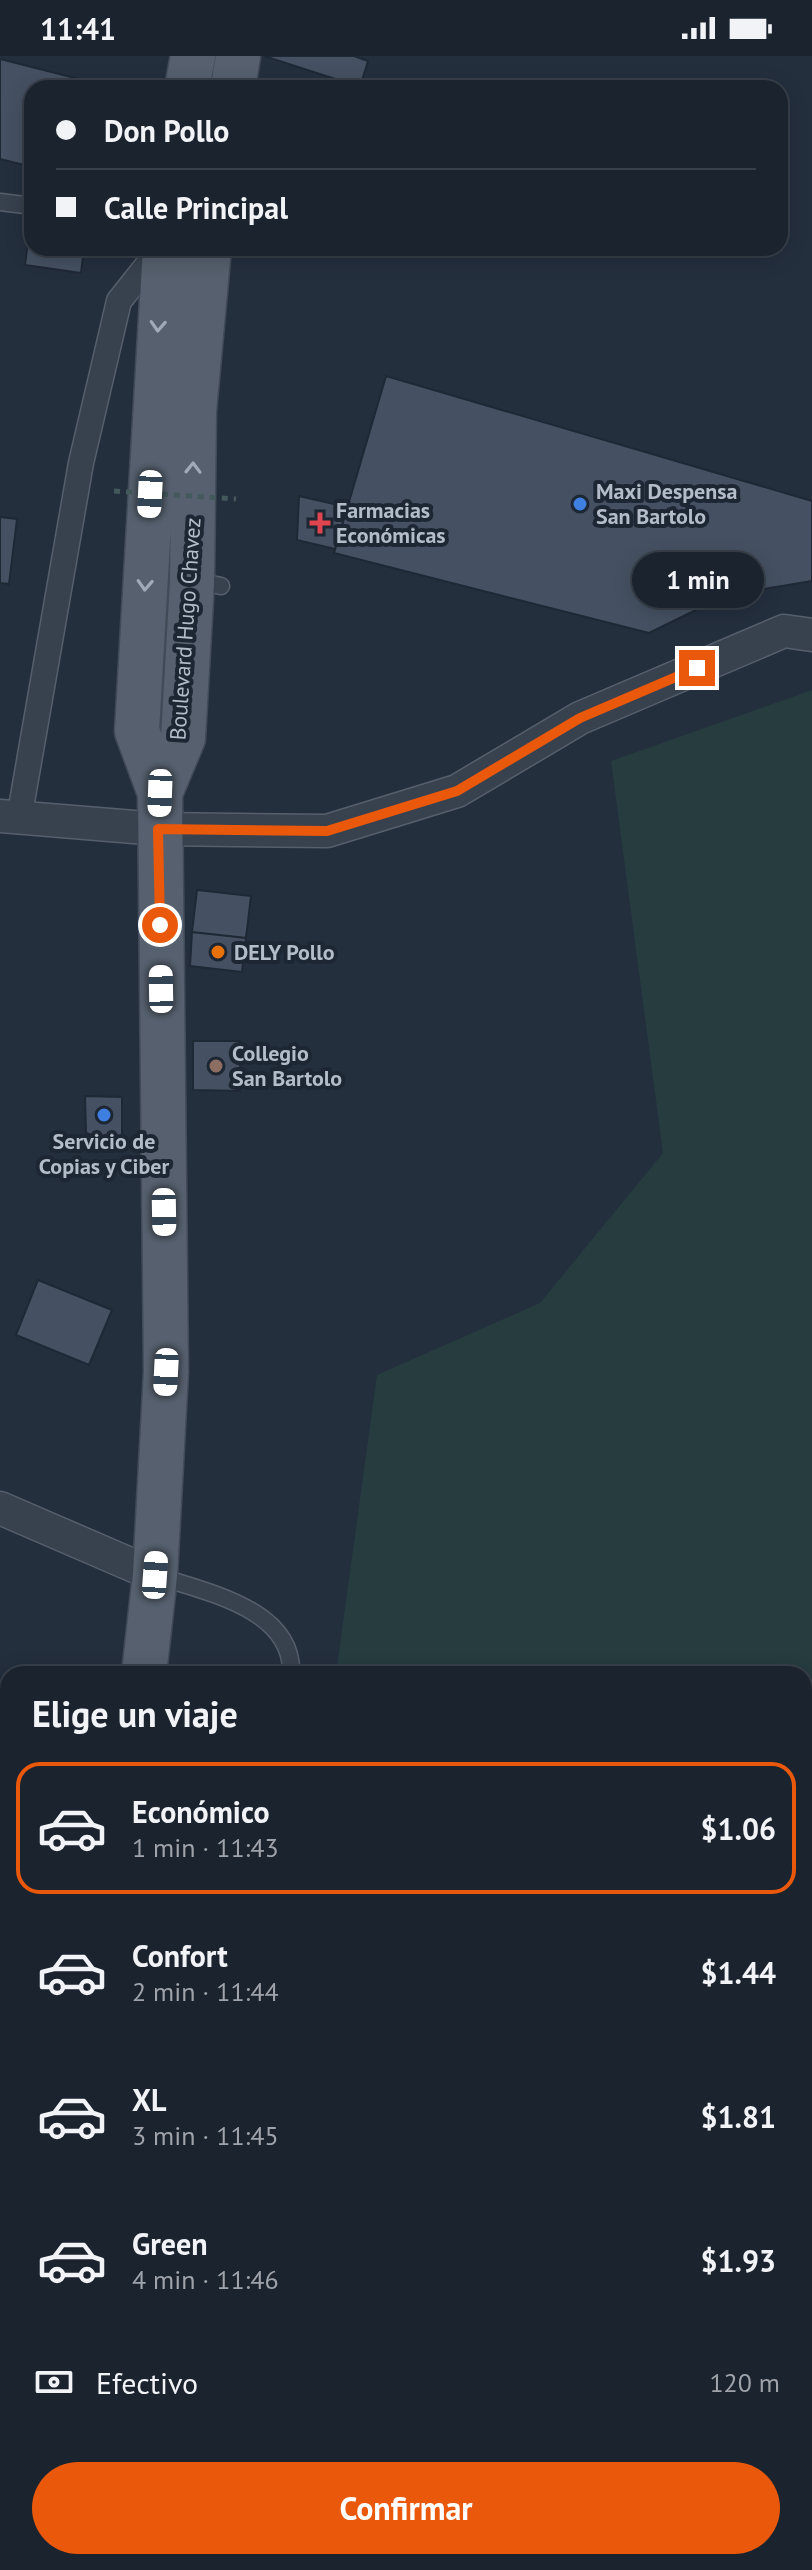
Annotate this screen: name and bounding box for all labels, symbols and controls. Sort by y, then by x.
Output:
text: 11:41 [40,9,116,48]
text: Don Pollo [104,111,229,150]
text: Calle Principal [104,188,288,227]
one-way arrow [150,320,167,333]
one-way arrow [185,461,202,474]
car [137,469,163,519]
place label: Maxi Despensa San Bartolo [596,477,738,530]
marker: Maxi Despensa San Bartolo [571,495,589,513]
place label: Farmacias Económicas [336,496,446,549]
marker: Farmacias Económicas [311,514,329,532]
street label: Boulevard Hugo Chavez [163,517,207,741]
callout: 1 min [631,552,763,608]
text: 1 min [666,563,730,596]
one-way arrow [137,579,154,592]
route end [679,650,715,686]
car [147,769,173,817]
route start [142,907,178,943]
place label: DELY Pollo [234,938,335,966]
marker: DELY Pollo [209,943,227,961]
car [149,965,173,1013]
place label: Collegio San Bartolo [232,1039,342,1092]
marker: Collegio San Bartolo [207,1057,225,1075]
marker: Servicio de Copias y Ciber [95,1106,113,1124]
place label: Servicio de Copias y Ciber [39,1127,169,1180]
car [152,1188,176,1236]
car [153,1347,179,1397]
car [141,1550,169,1600]
text: Elige un viaje [32,1690,238,1737]
icon: car [36,1792,108,1864]
text: Económico [132,1792,270,1831]
text: $1.06 [701,1809,776,1848]
text: 1 min · 11:43 [132,1831,279,1864]
icon: car [36,1936,108,2008]
text: Confort [132,1936,228,1975]
text: $1.44 [701,1953,776,1992]
text: 2 min · 11:44 [132,1975,279,2008]
icon: car [36,2080,108,2152]
text: XL [132,2080,166,2119]
text: $1.81 [701,2097,776,2136]
text: 3 min · 11:45 [132,2119,279,2152]
icon: car [36,2224,108,2296]
text: Green [132,2224,207,2263]
text: $1.93 [701,2241,776,2280]
text: 4 min · 11:46 [132,2263,279,2296]
icon: cash [32,2360,76,2404]
text: Efectivo [96,2363,198,2402]
text: 120 m [709,2366,780,2399]
button: Confirmar [32,2462,780,2554]

